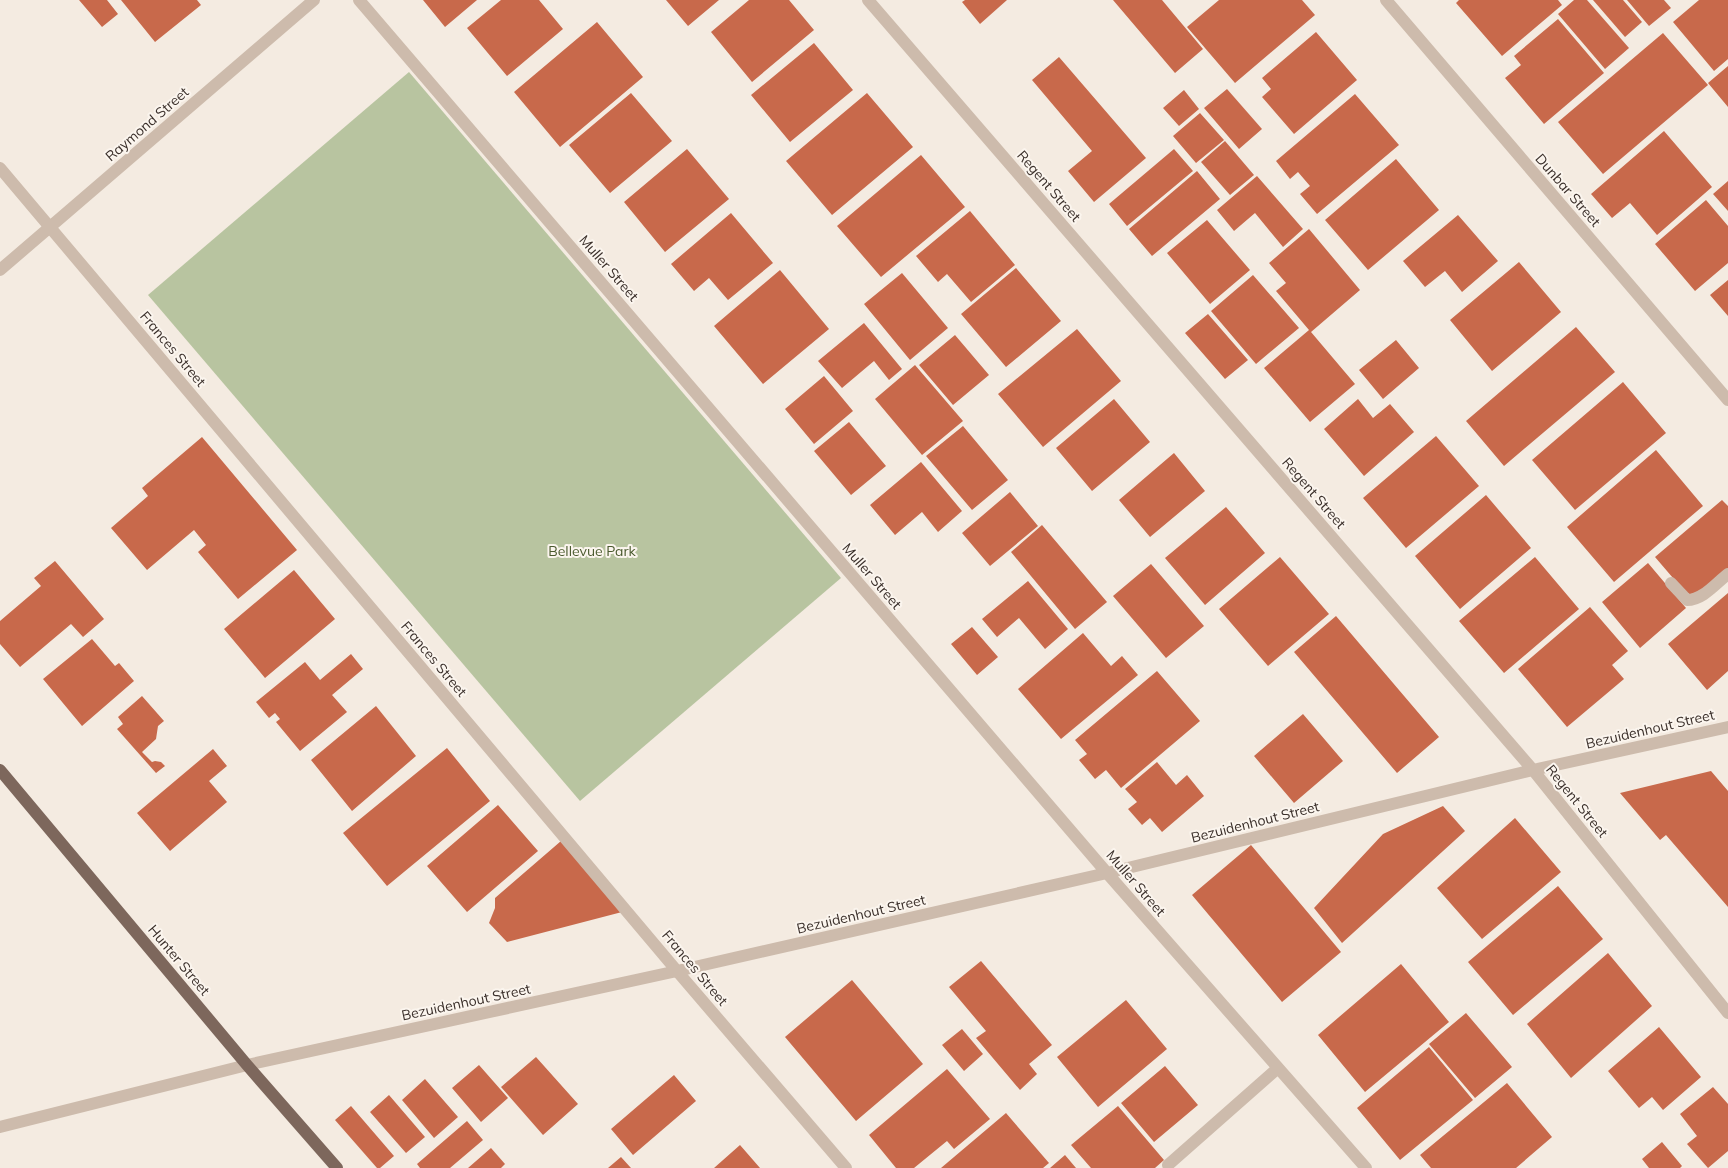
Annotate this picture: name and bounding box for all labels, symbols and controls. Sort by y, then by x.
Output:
street label: Raymond Street [102,83,192,165]
street label: Regent Street [1013,147,1085,225]
street label: Dunbar Street [1531,150,1605,230]
street label: Muller Street [575,231,643,305]
street label: Frances Street [136,308,210,391]
street label: Regent Street [1278,454,1350,532]
street label: Muller Street [838,539,906,613]
park label: Bellevue Park [548,542,637,560]
street label: Frances Street [397,618,471,701]
street label: Bezuidenhout Street [1584,705,1716,753]
street label: Regent Street [1542,761,1612,841]
street label: Bezuidenhout Street [1189,797,1321,847]
street label: Muller Street [1102,846,1170,920]
street label: Bezuidenhout Street [795,890,927,938]
street label: Hunter Street [144,921,214,999]
street label: Frances Street [658,927,732,1010]
street label: Bezuidenhout Street [400,980,532,1024]

